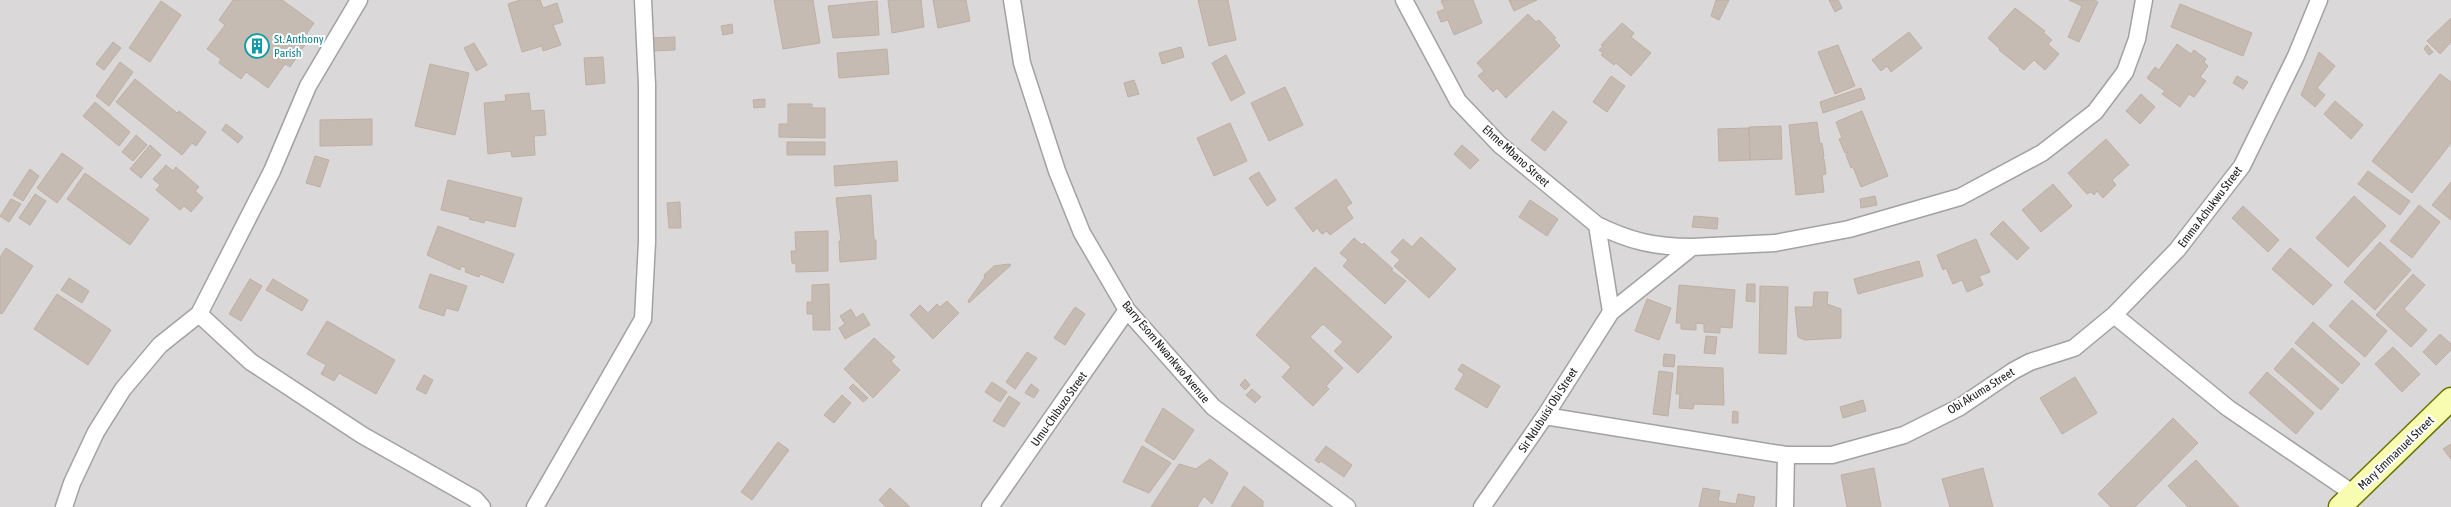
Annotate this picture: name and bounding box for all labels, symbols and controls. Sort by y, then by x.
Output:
place label: St. Anthony Parish [274,32,324,60]
building icon: St. Anthony Parish [244,33,270,59]
street label: Ehme Mbano Street [1480,122,1553,190]
street label: Emma Achukwu Street [2175,163,2245,250]
street label: Barry Esom Nwankwo Avenue [1119,298,1213,406]
street label: Sir Ndubuisi Obi Street [1515,365,1581,455]
street label: Obi Akuma Street [1945,365,2018,417]
street label: Umu-Chibuzo Street [1028,369,1090,449]
street label: Mary Emmanuel Street [2355,413,2437,493]

